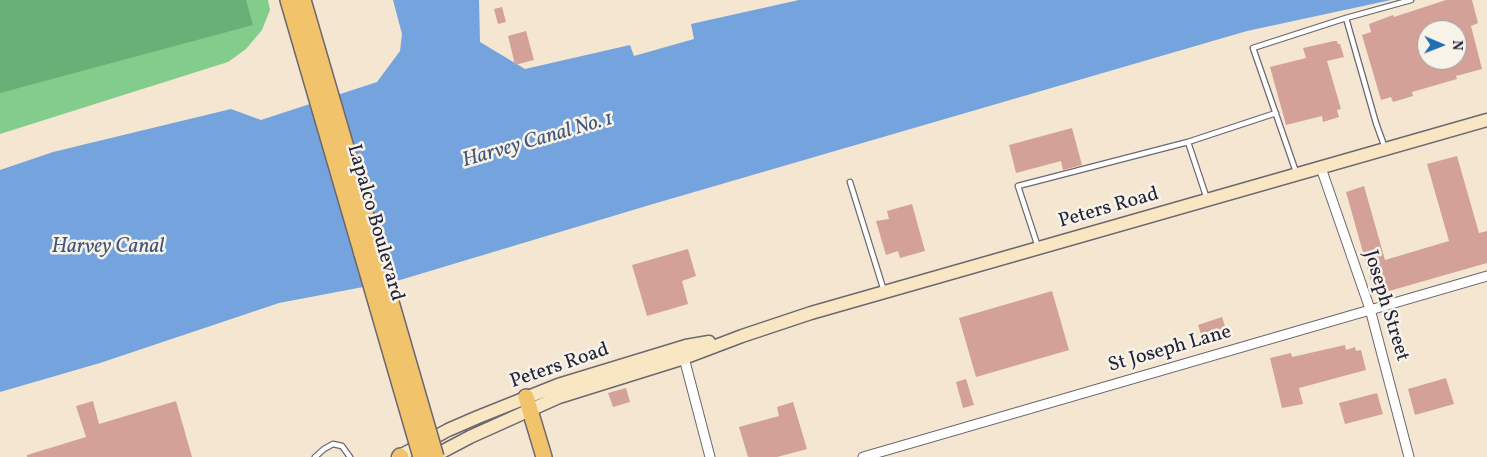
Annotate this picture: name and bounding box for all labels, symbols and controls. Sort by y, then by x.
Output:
north arrow [1417,20,1467,70]
text: N [1447,40,1466,50]
water label: Harvey Canal No. 1 [460,107,616,175]
street label: Lapalco Boulevard [340,142,408,304]
street label: Peters Road [1056,183,1162,235]
water label: Harvey Canal [51,235,165,261]
street label: Joseph Street [1357,248,1413,364]
street label: St Joseph Lane [1106,321,1234,379]
street label: Peters Road [507,339,613,395]

